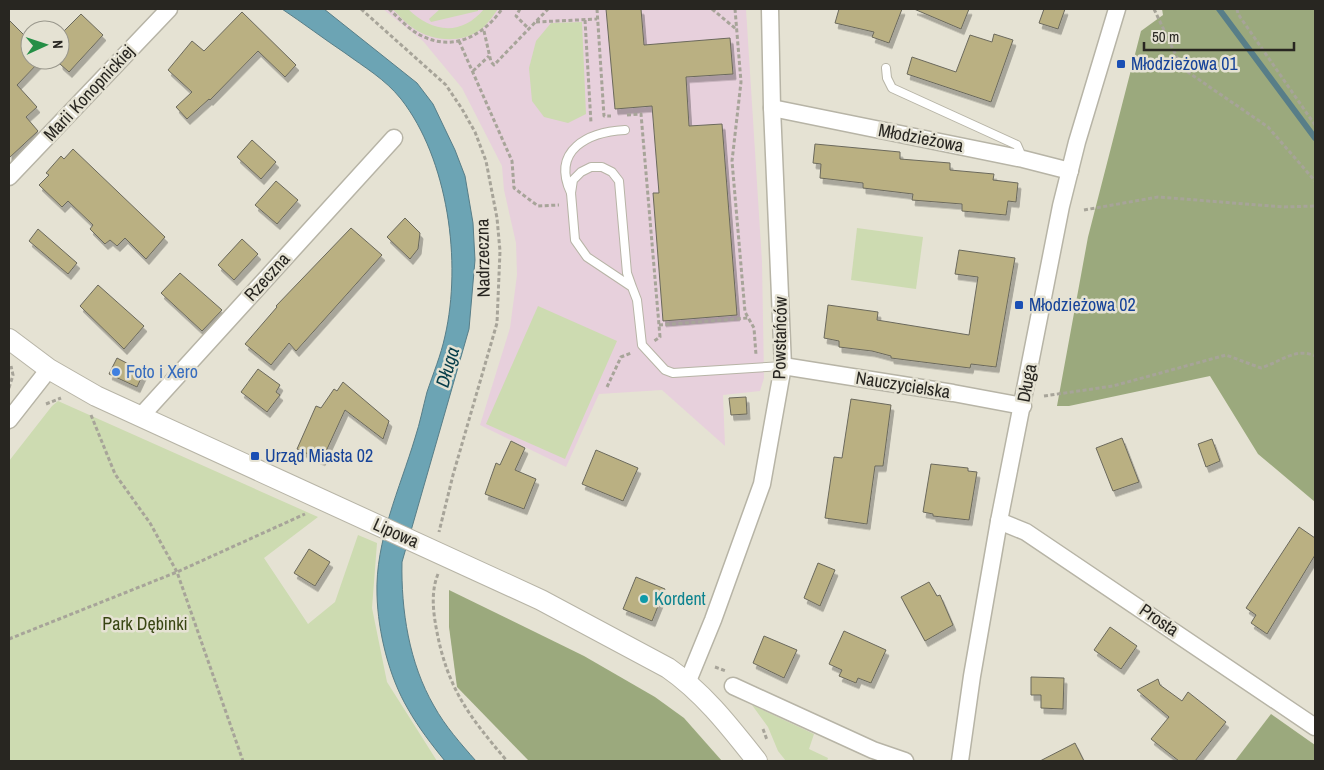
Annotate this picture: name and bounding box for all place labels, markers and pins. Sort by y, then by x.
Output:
place label: Młodzieżowa 01 [1131,51,1238,76]
marker: Młodzieżowa 01 [1115,58,1127,70]
place label: Młodzieżowa 02 [1029,292,1136,317]
marker: Młodzieżowa 02 [1013,299,1025,311]
place label: Foto i Xero [126,359,198,384]
marker: Foto i Xero [110,366,122,378]
place label: Urząd Miasta 02 [265,443,373,468]
marker: Urząd Miasta 02 [249,450,261,462]
place label: Kordent [654,586,706,611]
marker: Kordent [638,593,650,605]

